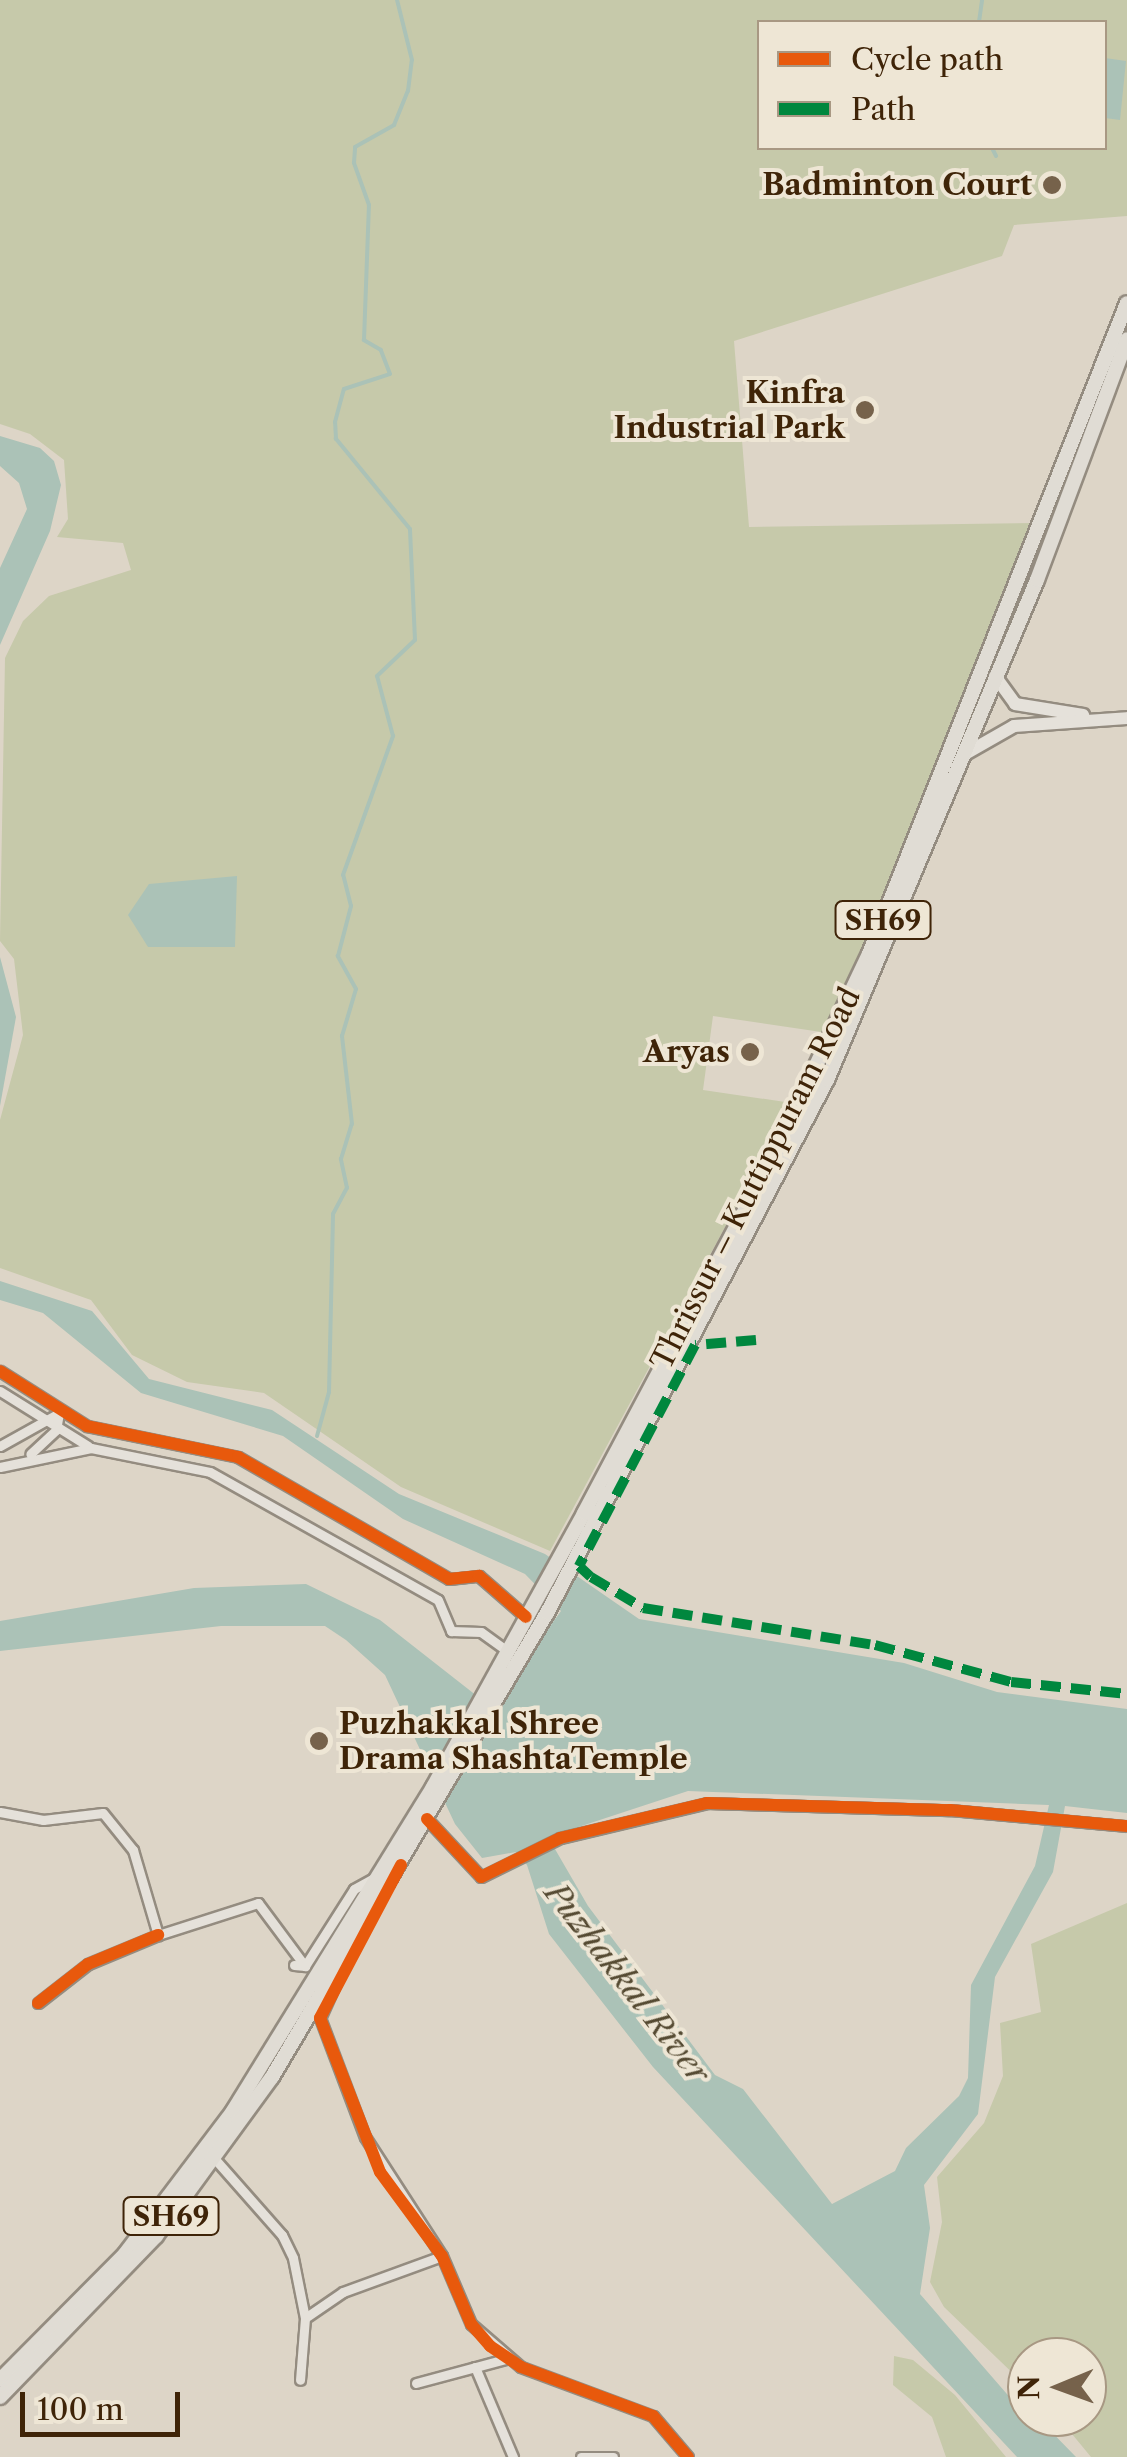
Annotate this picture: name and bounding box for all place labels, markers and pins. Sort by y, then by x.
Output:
place label: Badminton Court [762,167,1032,203]
marker: Badminton Court [1041,174,1063,196]
place label: Kinfra Industrial Park [614,375,845,446]
marker: Kinfra Industrial Park [854,399,876,421]
place label: Aryas [643,1034,730,1070]
marker: Aryas [739,1041,761,1063]
place label: Puzhakkal Shree Drama ShashtaTemple [339,1706,688,1776]
marker: Puzhakkal Shree Drama ShashtaTemple [308,1730,330,1752]

